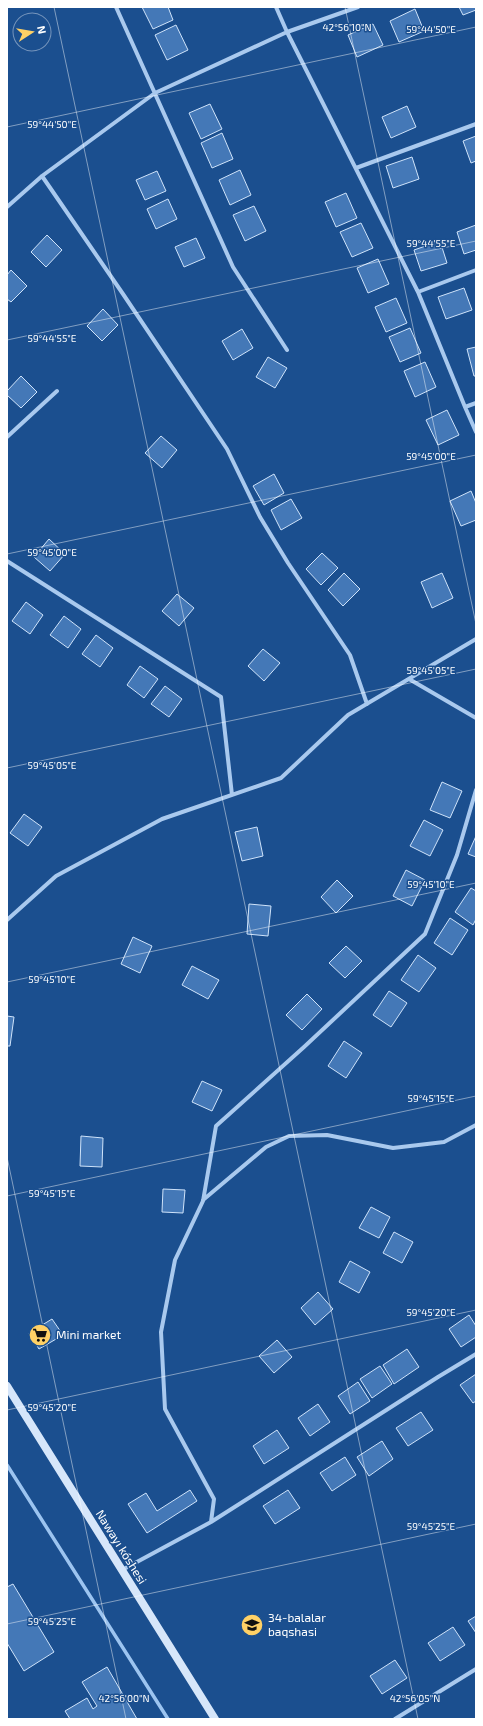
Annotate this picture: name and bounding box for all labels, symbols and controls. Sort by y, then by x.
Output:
north arrow [12,12,52,52]
text: 42°56'10"N [322,21,372,33]
text: 59°44'50"E [406,23,456,35]
text: N [35,25,49,35]
text: 59°44'50"E [27,118,77,130]
text: 59°44'55"E [407,237,456,249]
text: 59°44'55"E [28,332,77,344]
text: 59°45'00"E [406,450,456,462]
text: 59°45'00"E [27,546,77,558]
text: 59°45'05"E [407,664,456,676]
text: 59°45'05"E [28,759,77,771]
text: 59°45'10"E [407,878,455,890]
text: 59°45'10"E [28,973,76,985]
text: 59°45'15"E [408,1092,455,1104]
text: 59°45'15"E [29,1187,76,1199]
text: 59°45'20"E [406,1306,456,1318]
supermarket icon: Mini market [27,1322,53,1348]
place label: Mini market [56,1327,121,1341]
text: 59°45'20"E [27,1401,77,1413]
street label: Nawayı kóshesi [93,1507,150,1586]
text: 59°45'25"E [407,1520,456,1532]
place label: 34-balalar baqshasi [268,1610,326,1638]
school or university icon: 34-balalar baqshasi [239,1612,265,1638]
text: 59°45'25"E [28,1615,77,1627]
text: 42°56'00"N [98,1692,150,1704]
text: 42°56'05"N [390,1692,440,1704]

